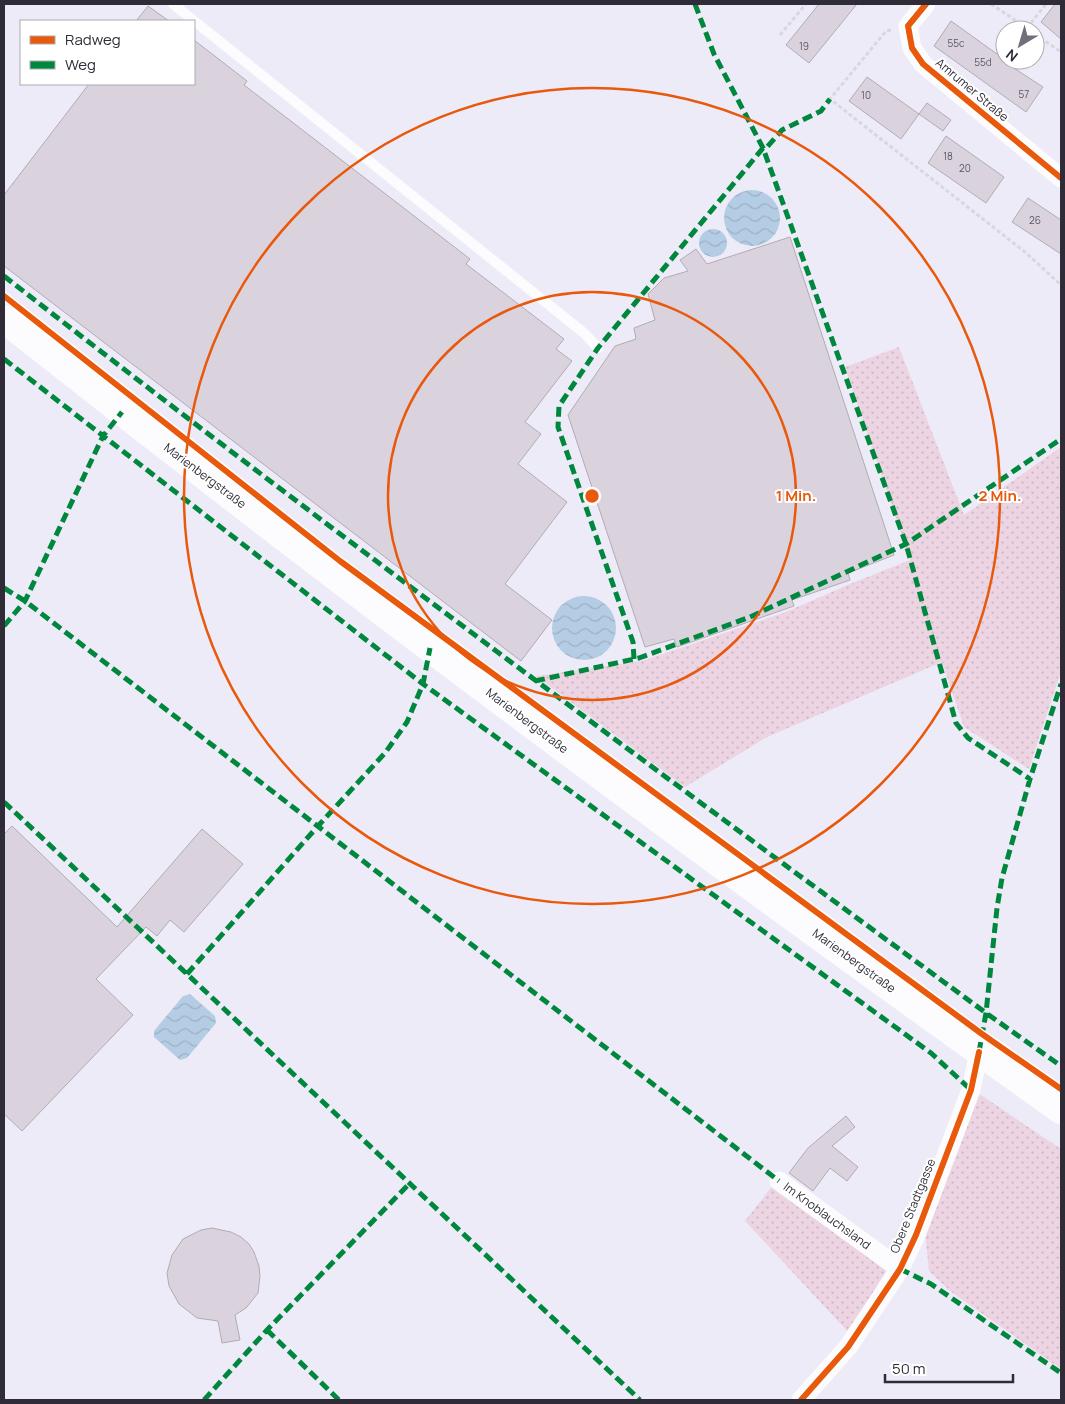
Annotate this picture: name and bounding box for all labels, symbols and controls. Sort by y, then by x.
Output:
legend [20,20,195,85]
north arrow [995,20,1045,70]
text: Radweg [65,29,121,50]
house number: 55c [947,36,965,50]
house number: 19 [799,39,809,53]
text: N [1002,45,1022,66]
text: Weg [65,54,96,75]
street label: Amrumer Straße [932,54,1012,125]
house number: 55d [974,55,992,69]
house number: 57 [1019,87,1029,101]
house number: 10 [861,88,871,102]
house number: 18 [943,149,953,163]
house number: 20 [959,161,971,175]
house number: 26 [1029,213,1041,227]
street label: Marienbergstraße [161,439,250,512]
text: 1 Min. [776,485,816,506]
text: 2 Min. [979,485,1021,506]
centre of rings [583,487,601,505]
street label: Marienbergstraße [483,684,572,757]
street label: Marienbergstraße [809,925,899,997]
street label: Obere Stadtgasse [886,1156,939,1256]
street label: Im Knoblauchsland [780,1178,874,1253]
scale bar [885,1352,1012,1384]
text: 50 m [892,1358,926,1379]

